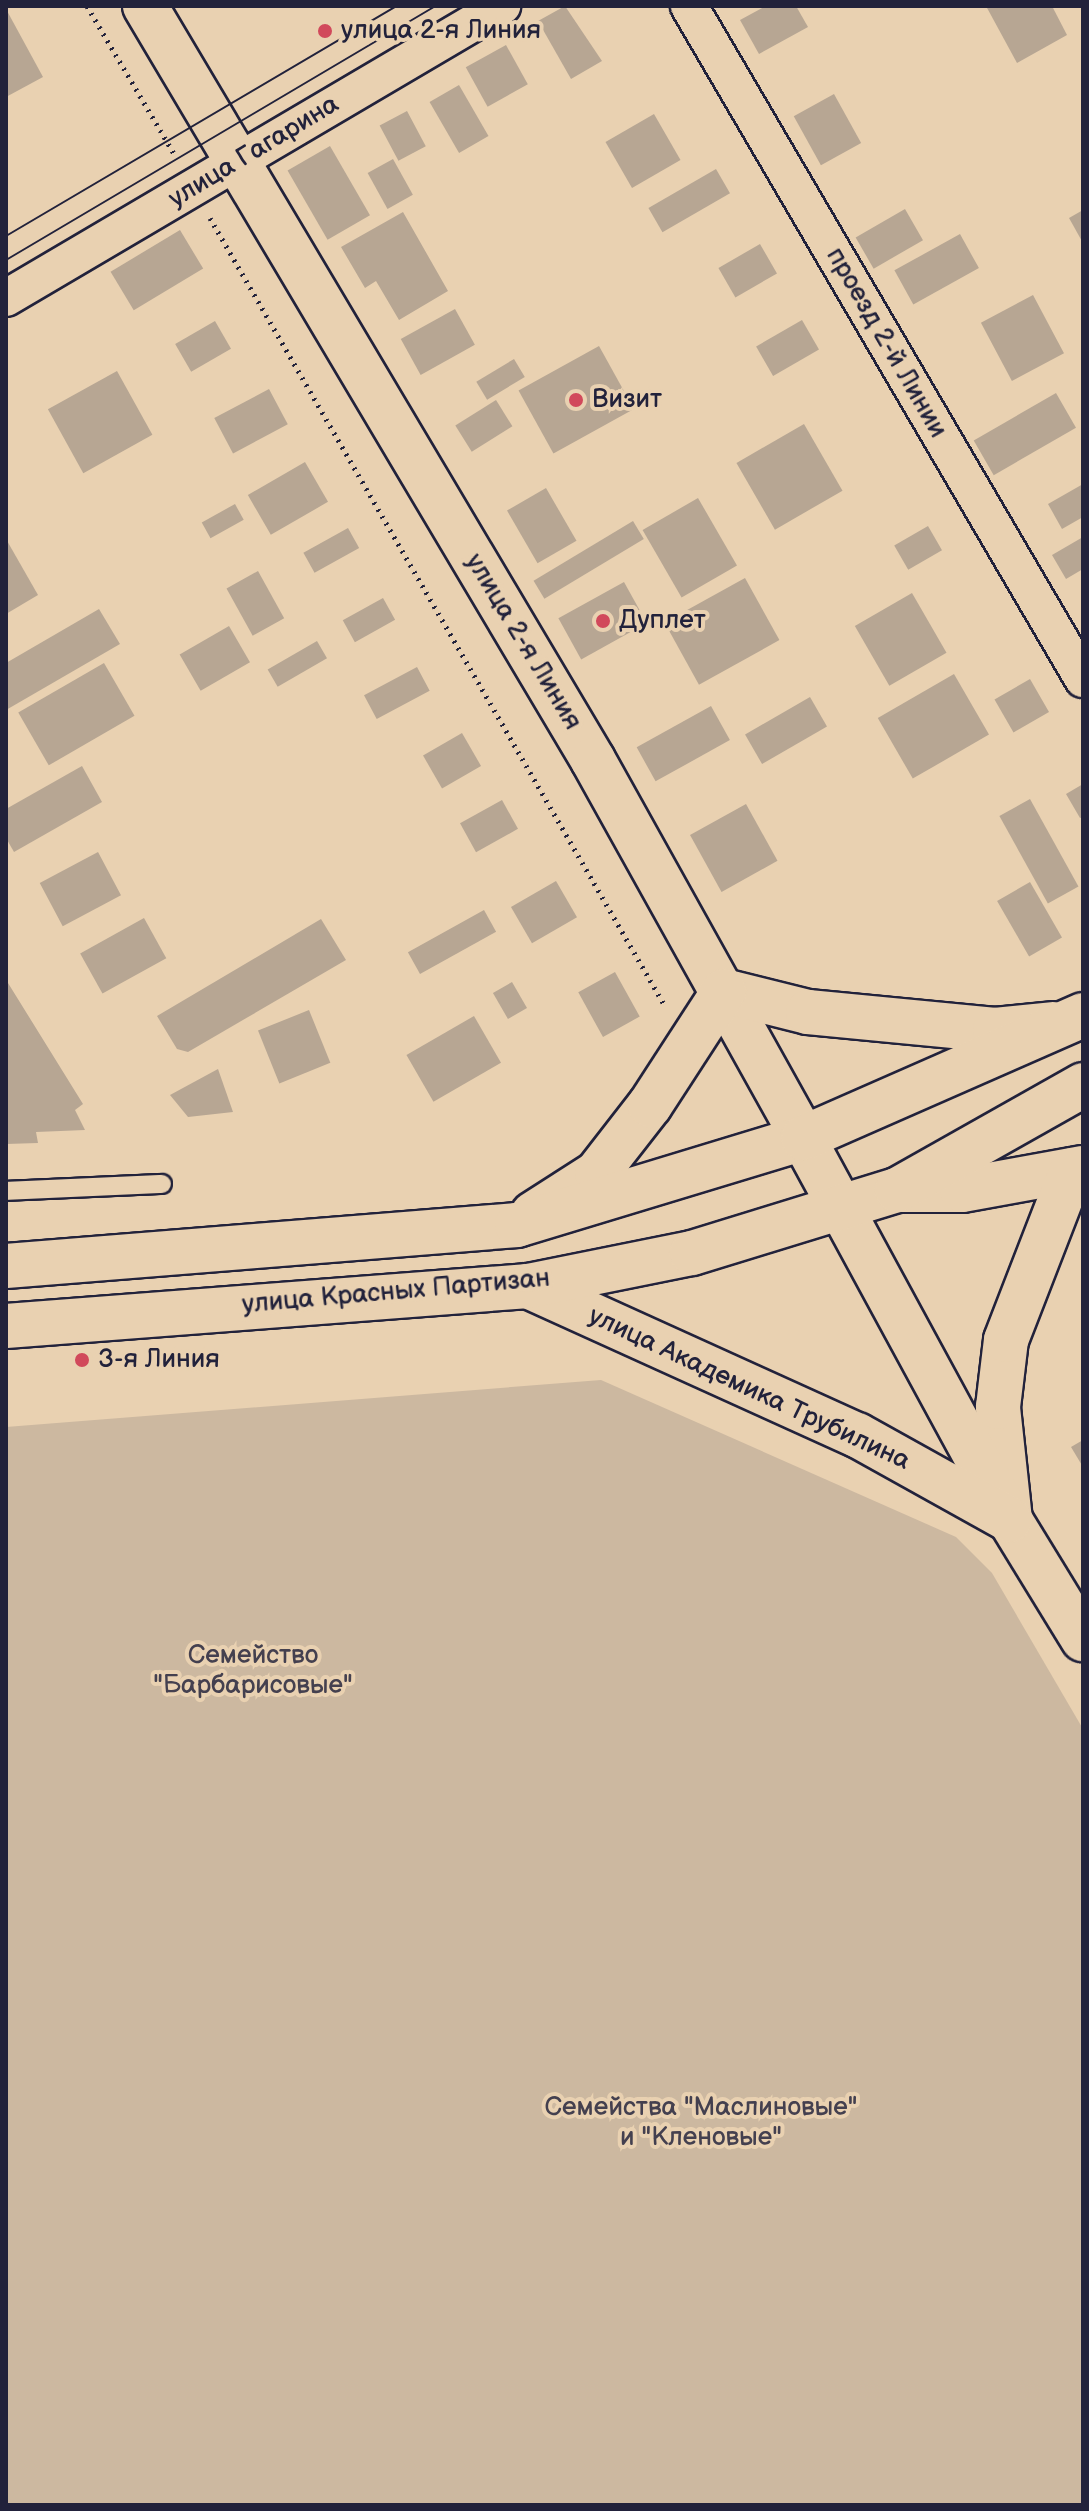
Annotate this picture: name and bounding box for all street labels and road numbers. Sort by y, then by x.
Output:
street label: улица Гагарина [163,89,345,215]
street label: проезд 2-й Линии [819,242,953,444]
street label: улица 2-я Линия [458,548,588,736]
street label: улица Красных Партизан [241,1263,551,1321]
street label: улица Академика Трубилина [583,1301,915,1477]

